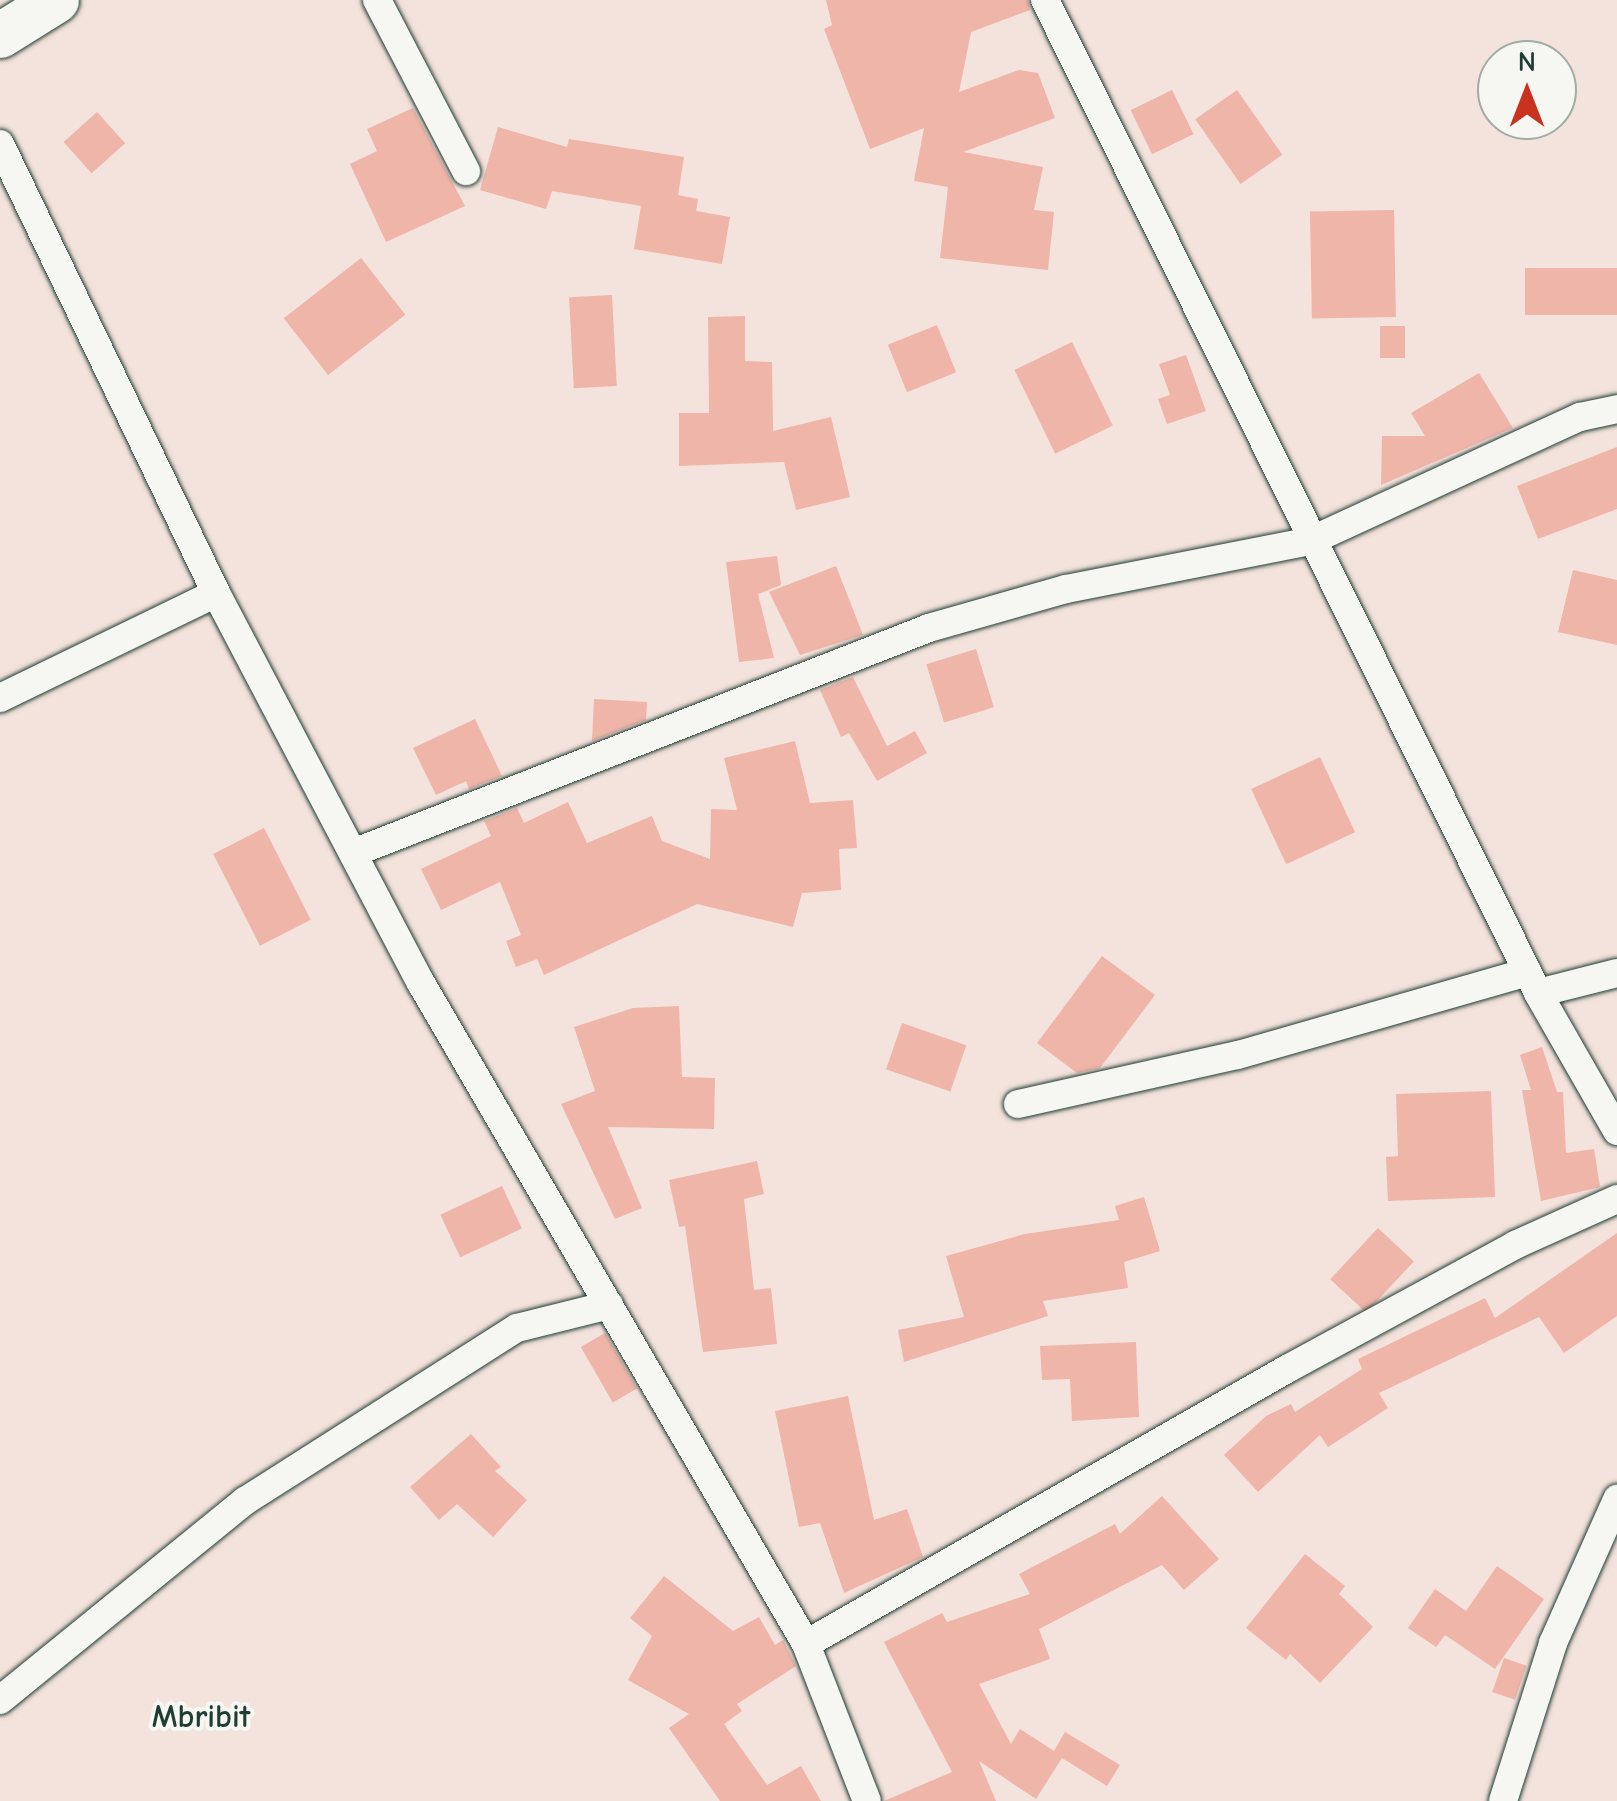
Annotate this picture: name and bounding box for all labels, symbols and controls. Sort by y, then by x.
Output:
north arrow [1477,40,1577,140]
text: N [1518,46,1536,78]
district label: Mbribit [152,1698,250,1736]

